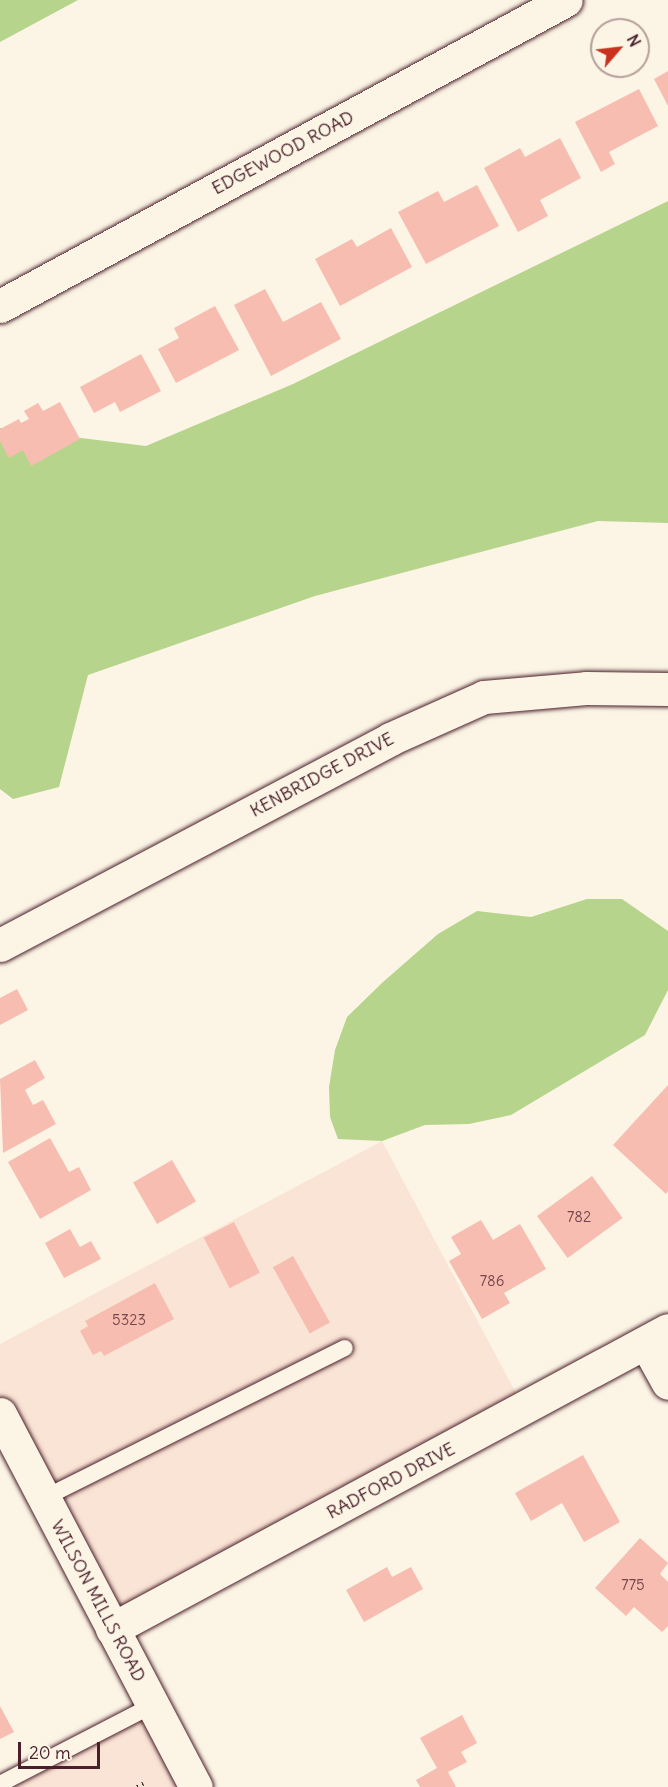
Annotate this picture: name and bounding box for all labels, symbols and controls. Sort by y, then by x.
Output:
north arrow [590,18,650,78]
text: N [623,31,646,50]
street label: EDGEWOOD ROAD [208,106,358,200]
street label: KENBRIDGE DRIVE [246,728,398,822]
house number: 782 [567,1208,591,1226]
house number: 786 [480,1272,504,1290]
house number: 5323 [112,1311,146,1329]
street label: RADFORD DRIVE [323,1438,459,1524]
street label: WILSON MILLS ROAD [46,1516,150,1686]
house number: 775 [621,1576,645,1594]
scale bar [21,1730,104,1768]
text: 20 m [29,1741,71,1764]

